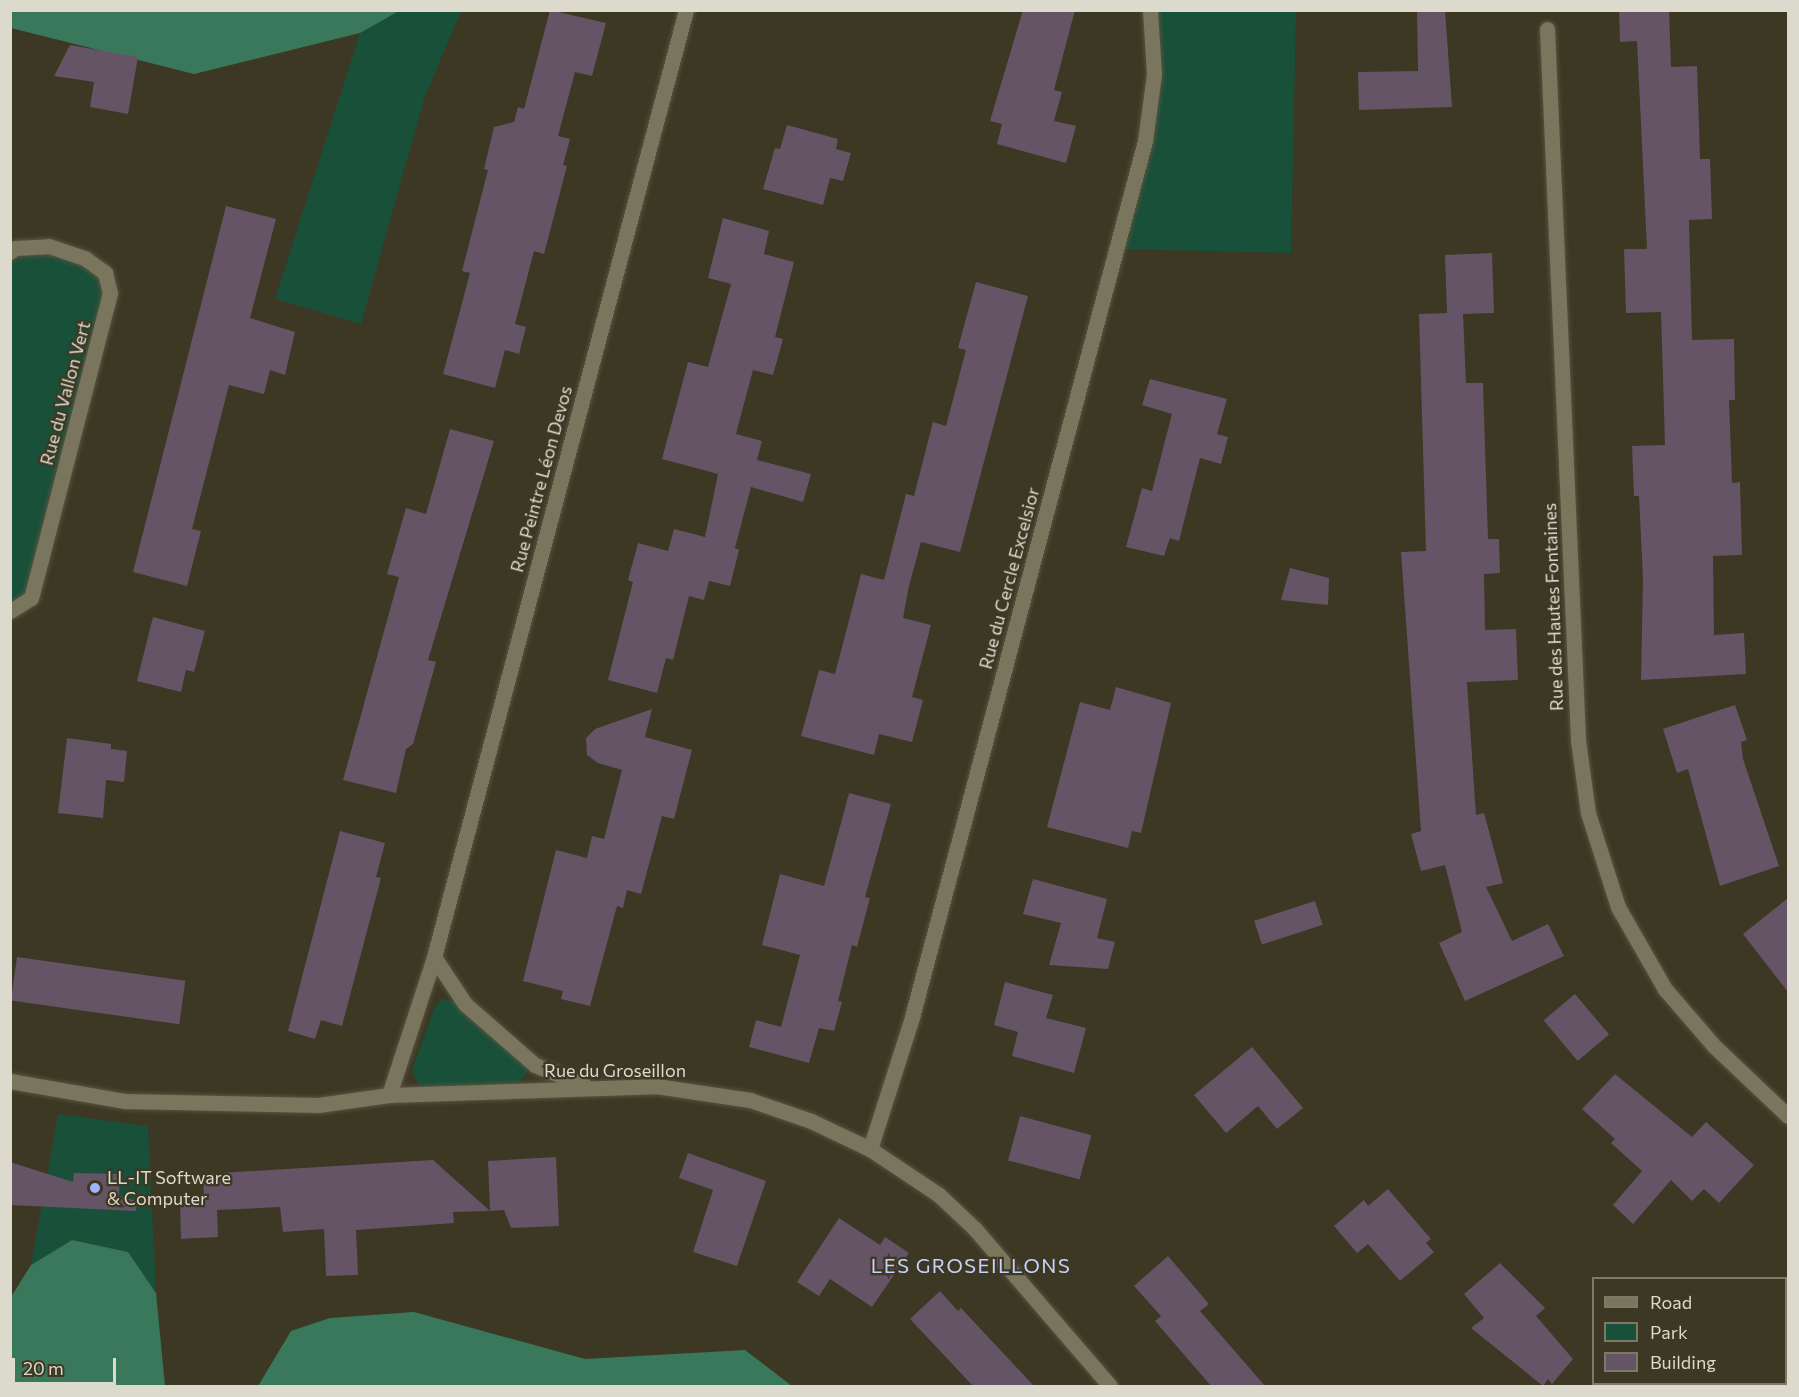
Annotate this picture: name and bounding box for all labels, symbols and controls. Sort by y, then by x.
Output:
street label: Rue du Vallon Vert [35,318,95,468]
street label: Rue Peintre Léon Devos [506,383,576,575]
street label: Rue du Cercle Excelsior [974,485,1044,671]
street label: Rue des Hautes Fontaines [1539,503,1567,711]
street label: Rue du Groseillon [544,1059,686,1081]
place label: LL-IT Software & Computer [107,1167,231,1210]
marker: LL-IT Software & Computer [88,1181,102,1195]
district label: LES GROSEILLONS [871,1253,1071,1277]
legend [1592,1277,1787,1385]
text: Road [1650,1291,1692,1313]
text: Park [1650,1321,1688,1343]
scale bar [15,1346,118,1384]
text: Building [1650,1351,1716,1373]
text: 20 m [23,1357,64,1379]

